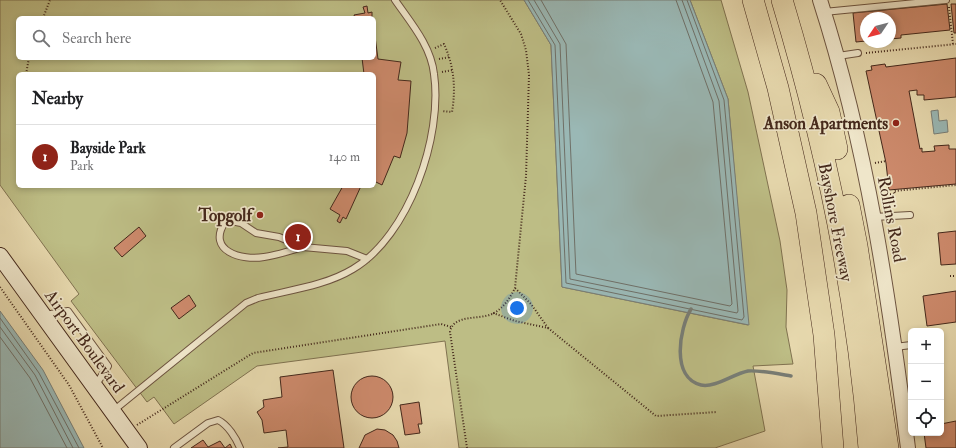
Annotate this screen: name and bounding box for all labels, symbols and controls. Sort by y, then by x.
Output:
north arrow [860,12,896,48]
search box [16,16,376,60]
icon: search [30,27,52,49]
text: Search here [62,29,131,48]
text: Nearby [32,88,83,109]
place label: Anson Apartments [763,113,888,135]
marker: Anson Apartments [891,118,901,128]
text: Bayside Park [70,139,146,158]
text: 1 [43,149,47,165]
text: 140 m [329,149,360,165]
text: Park [70,158,94,174]
street label: Bayshore Freeway [813,161,857,284]
street label: Rollins Road [873,174,910,264]
place label: Topgolf [197,205,255,227]
marker: Topgolf [255,210,265,220]
pin: 1 [285,222,311,252]
street label: Airport Boulevard [39,285,129,398]
your location [507,298,527,318]
map controls [908,328,944,436]
button: + [908,328,944,364]
button: − [908,364,944,400]
button: locate [908,400,944,436]

